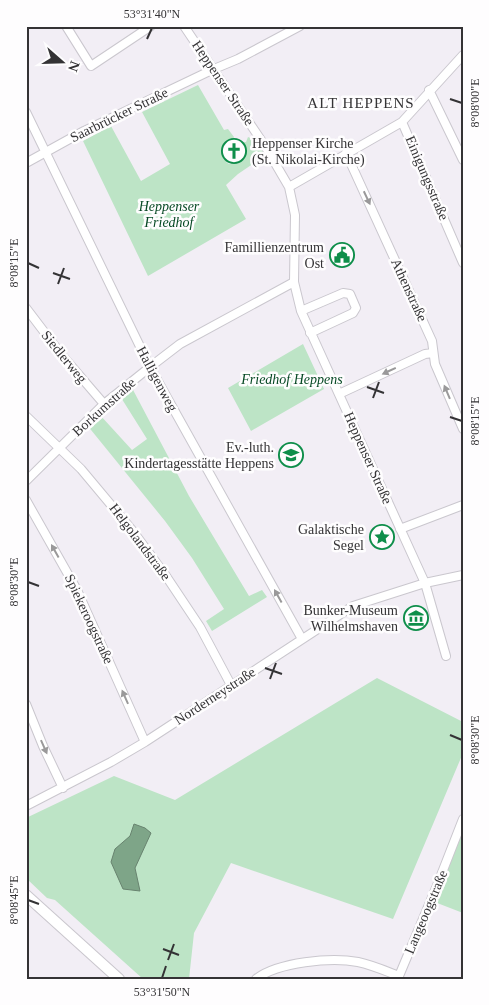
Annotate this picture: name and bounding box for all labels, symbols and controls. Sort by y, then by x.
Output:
text: 53°31'40"N [124,7,181,21]
north arrow [38,38,88,88]
street label: Heppenser Straße [189,38,257,128]
text: N [65,59,83,74]
text: 8°08'00"E [468,78,482,128]
street label: Saarbrücker Straße [68,85,170,145]
district label: ALT HEPPENS [307,95,415,111]
street label: Einigungsstraße [402,134,452,222]
place label: Heppenser Kirche (St. Nikolai-Kirche) [252,136,365,168]
church icon: Heppenser Kirche (St. Nikolai-Kirche) [221,138,247,164]
one-way arrow [363,191,371,205]
park label: Heppenser Friedhof [138,199,200,230]
text: 8°08'15"E [7,238,21,288]
place label: Famillienzentrum Ost [224,240,324,271]
public building icon: Famillienzentrum Ost [329,242,355,268]
street label: Athenstraße [388,256,430,324]
street label: Siedlerweg [38,328,90,386]
street label: Halligenweg [134,344,180,414]
one-way arrow [381,366,396,375]
park label: Friedhof Heppens [240,372,343,387]
street label: Borkumstraße [70,375,138,439]
one-way arrow [442,385,450,399]
text: 8°08'15"E [468,396,482,446]
street label: Heppenser Straße [341,410,395,506]
place label: Ev.-luth. Kindertagesstätte Heppens [124,440,274,471]
school or university icon: Ev.-luth. Kindertagesstätte Heppens [278,442,304,468]
street label: Helgolandstraße [106,501,174,583]
place label: Galaktische Segel [298,522,364,553]
place icon: Galaktische Segel [369,524,395,550]
one-way arrow [51,543,59,558]
text: 8°08'30"E [7,557,21,607]
street label: Spiekeroogstraße [62,572,116,666]
one-way arrow [274,589,282,604]
place label: Bunker-Museum Wilhelmshaven [303,603,398,634]
museum icon: Bunker-Museum Wilhelmshaven [403,605,429,631]
street label: Norderneystraße [172,664,258,728]
one-way arrow [121,690,129,704]
text: 8°08'30"E [468,715,482,765]
one-way arrow [40,740,48,754]
street label: Langeoogstraße [402,868,450,956]
text: 8°08'45"E [7,875,21,925]
text: 53°31'50"N [134,985,191,999]

